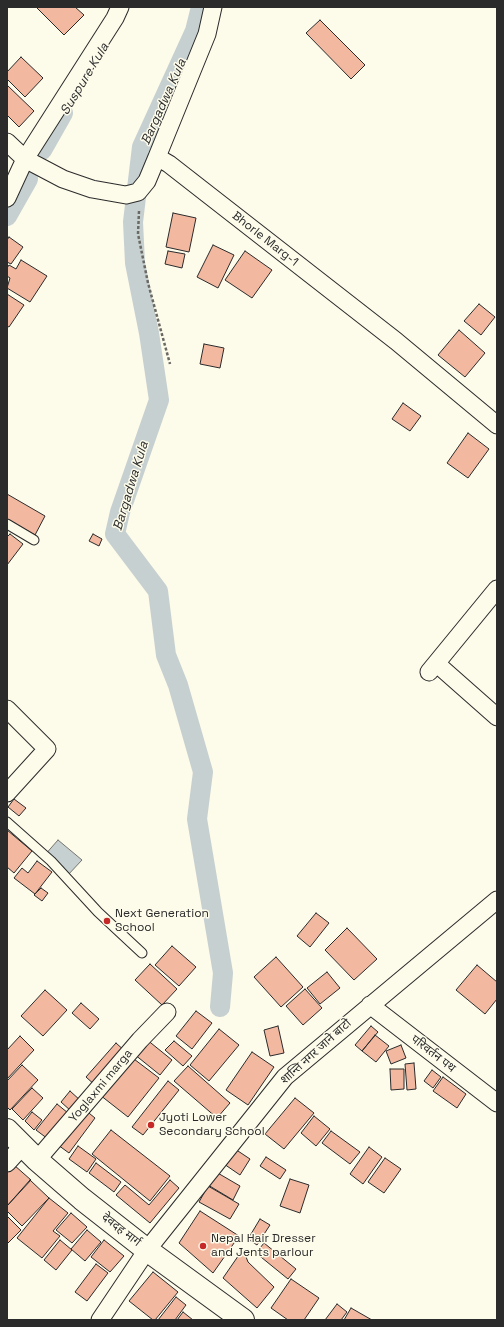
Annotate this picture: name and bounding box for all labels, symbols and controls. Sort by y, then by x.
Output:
water label: Suspure Kula [57,40,113,118]
water label: Bargadwa Kula [138,57,190,147]
street label: Bhorle Marg-1 [229,209,301,269]
water label: Bargadwa Kula [110,440,152,532]
place label: Next Generation School [115,907,209,935]
marker: Next Generation School [102,916,112,926]
street label: शान्ति नगर जाने बाटो [278,1016,354,1088]
street label: परिवर्तन पथ [408,1032,458,1076]
street label: Yoglaxmi marga [66,1047,136,1125]
place label: Jyoti Lower Secondary School [159,1111,265,1139]
marker: Jyoti Lower Secondary School [146,1120,156,1130]
street label: देवदह मार्ग [98,1210,144,1250]
place label: Nepal Hair Dresser and Jents parlour [211,1232,316,1260]
marker: Nepal Hair Dresser and Jents parlour [198,1241,208,1251]

